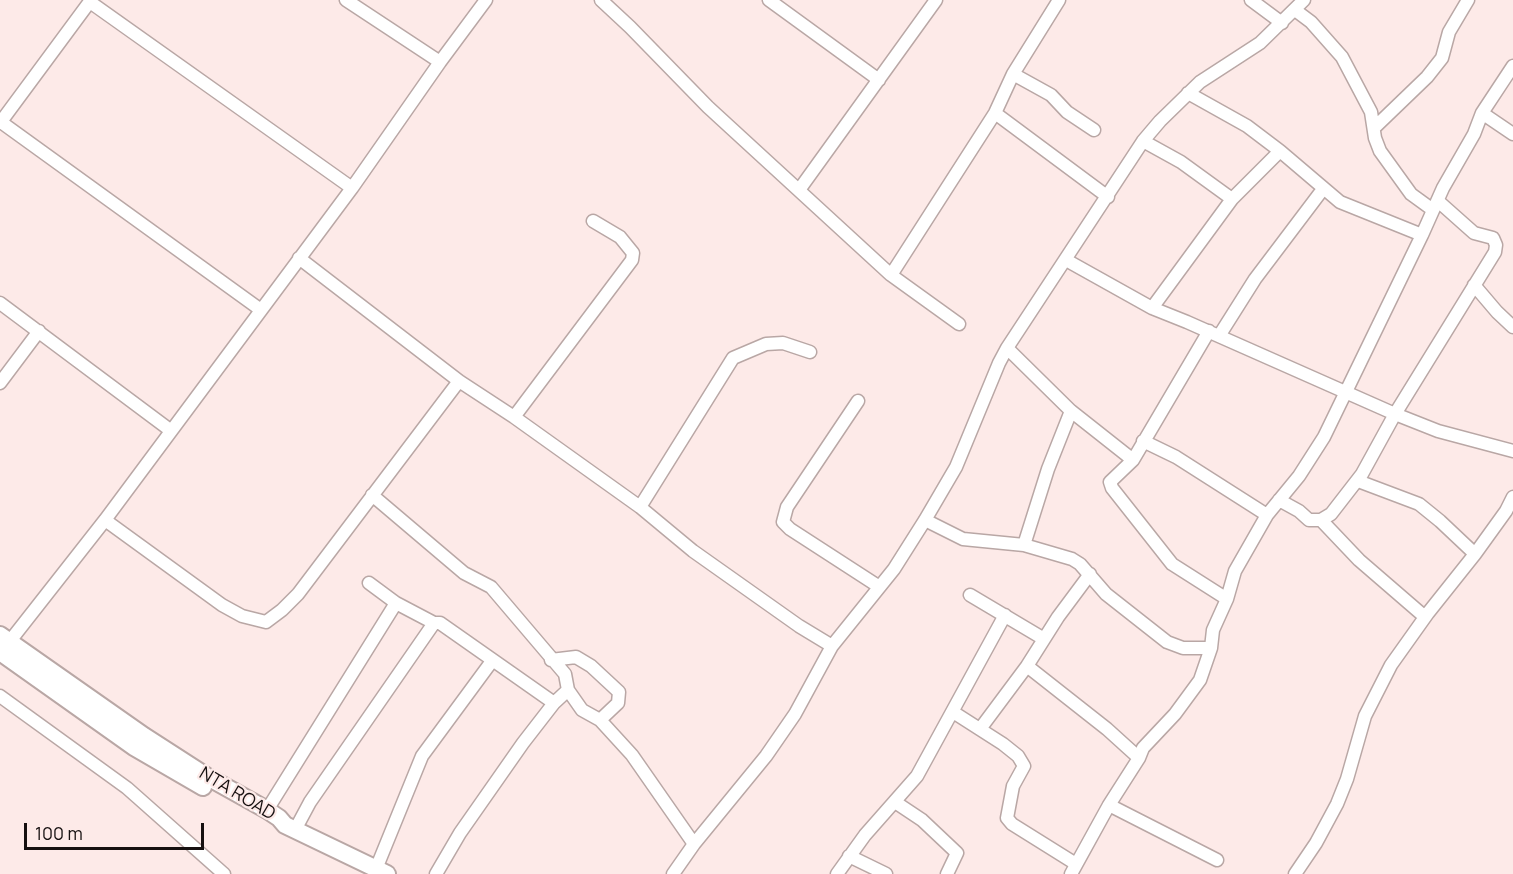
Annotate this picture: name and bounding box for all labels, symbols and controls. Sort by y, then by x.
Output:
street label: NTA ROAD [195,763,279,825]
scale bar [27,811,207,849]
text: 100 m [35,821,83,845]

